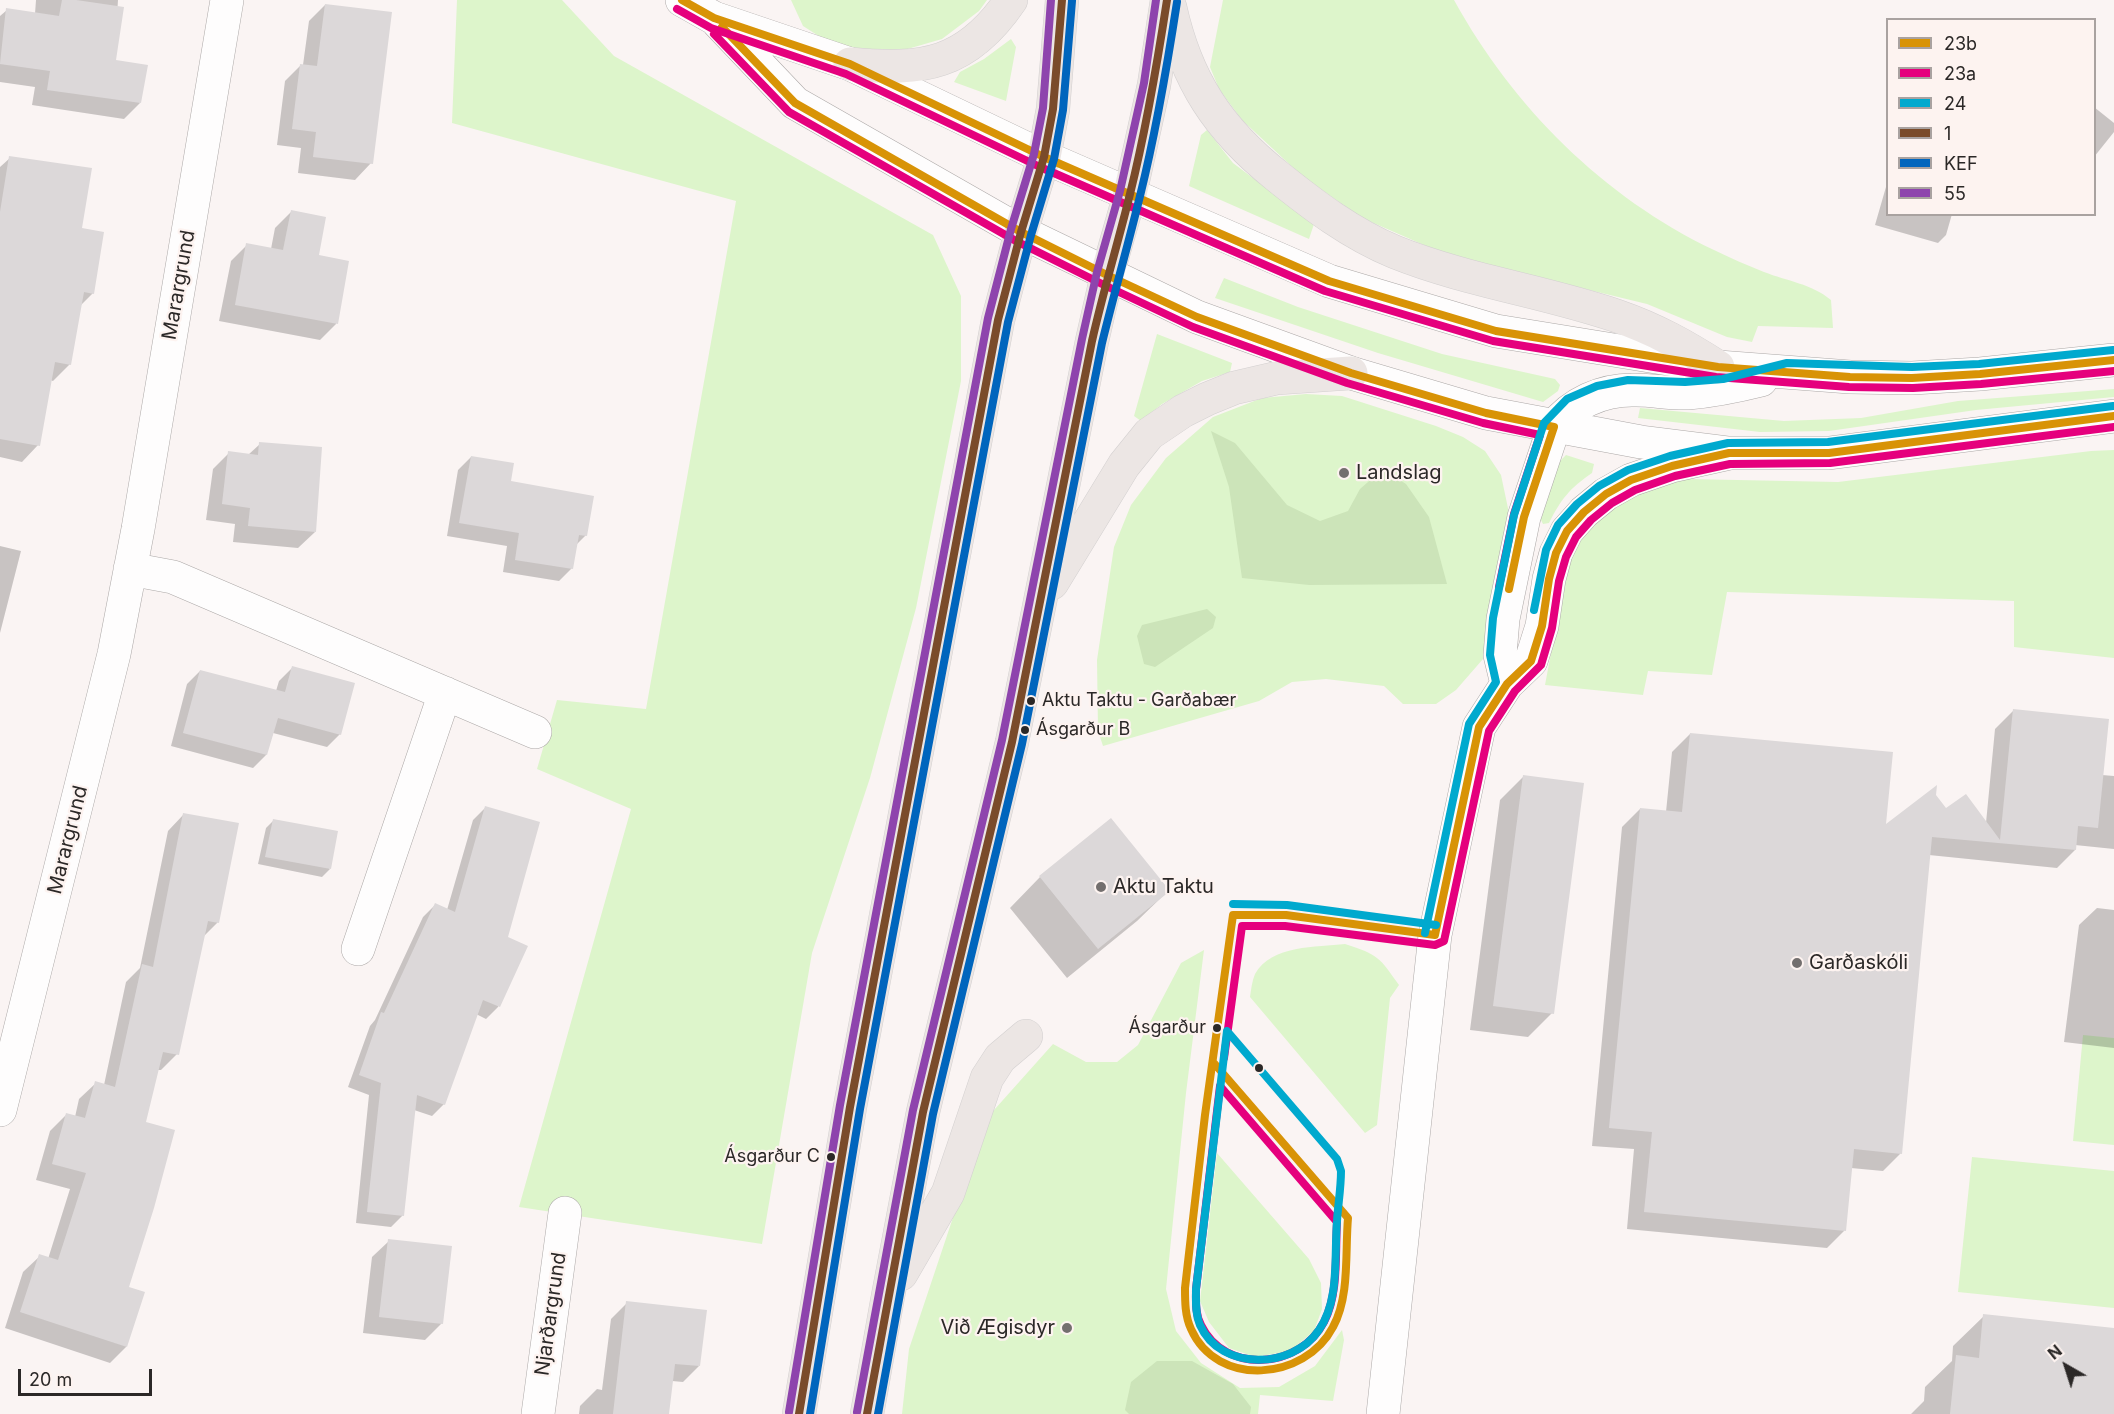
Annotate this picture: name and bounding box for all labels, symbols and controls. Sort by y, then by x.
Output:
legend [1886,18,2096,216]
text: 23b [1944,33,1977,54]
text: 23a [1944,63,1976,84]
text: 24 [1944,93,1966,114]
text: 1 [1944,123,1951,144]
text: KEF [1944,153,1978,174]
text: 55 [1944,183,1966,204]
street label: Marargrund [158,228,200,342]
place label: Landslag [1356,461,1441,485]
marker: Landslag [1337,466,1351,480]
place label: Aktu Taktu - Garðabær [1042,690,1236,712]
marker: Aktu Taktu - Garðabær [1025,695,1037,707]
place label: Ásgarður B [1036,719,1130,741]
marker: Ásgarður B [1019,724,1031,736]
street label: Marargrund [43,783,93,897]
place label: Aktu Taktu [1113,875,1214,899]
marker: Aktu Taktu [1094,880,1108,894]
place label: Garðaskóli [1809,951,1908,975]
marker: Garðaskóli [1790,956,1804,970]
place label: Ásgarður [1129,1017,1206,1039]
marker: Ásgarður [1211,1022,1223,1034]
unlabelled marker [1253,1062,1265,1074]
place label: Ásgarður C [724,1146,820,1168]
marker: Ásgarður C [825,1151,837,1163]
street label: Njarðargrund [530,1251,572,1377]
place label: Við Ægisdyr [940,1316,1055,1340]
marker: Við Ægisdyr [1060,1321,1074,1335]
north arrow [2036,1336,2096,1396]
text: N [2044,1340,2066,1364]
scale bar [21,1357,154,1395]
text: 20 m [29,1369,72,1390]

